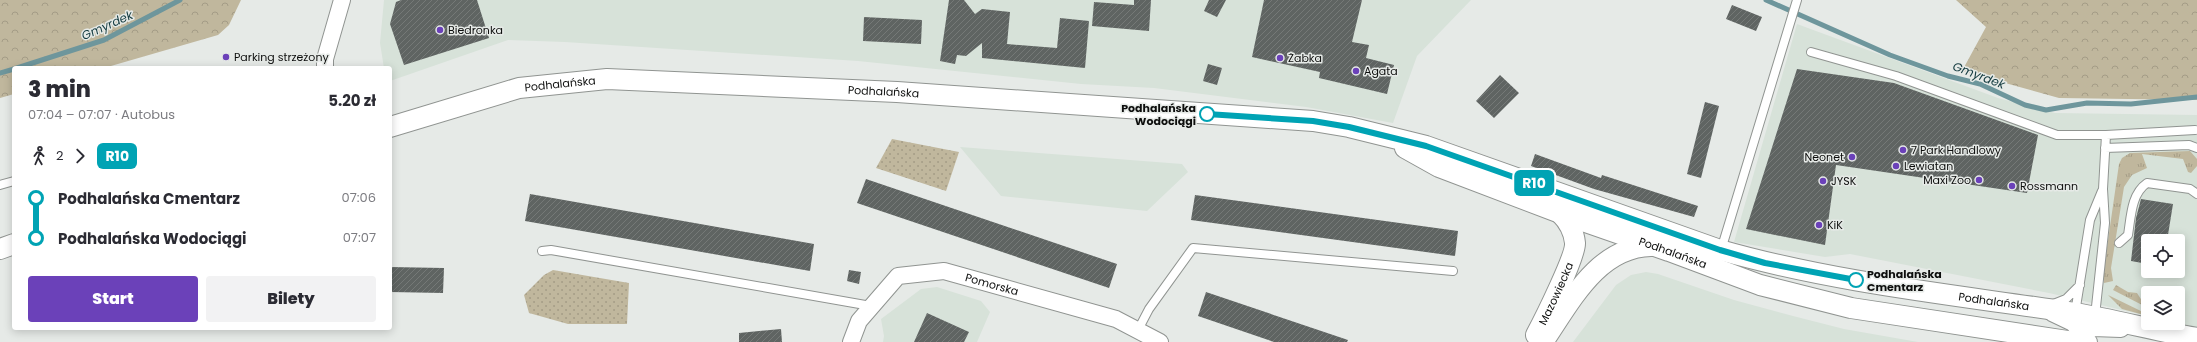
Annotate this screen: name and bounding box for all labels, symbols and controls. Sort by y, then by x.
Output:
water label: Gmyrdek [79,6,136,44]
place label: Biedronka [448,22,503,38]
marker: Biedronka [435,25,445,35]
place label: Parking strzeżony [234,49,329,65]
place label: Żabka [1288,50,1322,66]
marker: Parking strzeżony [221,52,231,62]
marker: Żabka [1275,53,1285,63]
water label: Gmyrdek [1950,57,2008,93]
place label: Agata [1364,63,1398,79]
marker: Agata [1351,66,1361,76]
street label: Podhalańska [524,72,596,95]
text: 3 min [28,74,91,105]
street label: Podhalańska [847,82,920,102]
text: 5.20 zł [328,90,376,111]
place label: Podhalańska Wodociągi [1121,100,1196,129]
text: 07:04 – 07:07 · Autobus [28,105,175,124]
marker: Podhalańska Wodociągi [1199,106,1215,122]
place label: 7 Park Handlowy [1911,142,2002,158]
icon: walk [28,145,50,167]
icon: forward [69,145,91,167]
marker: 7 Park Handlowy [1898,145,1908,155]
text: 2 [56,146,63,165]
text: R10 [105,146,129,166]
place label: Neonet [1805,149,1844,165]
marker: Neonet [1847,152,1857,162]
place label: Lewiatan [1904,158,1953,174]
marker: Lewiatan [1891,161,1901,171]
line badge: R10 [1511,170,1557,196]
place label: Maxi Zoo [1923,172,1971,188]
text: R10 [1522,173,1546,193]
place label: JYSK [1831,173,1857,189]
marker: Maxi Zoo [1974,175,1984,185]
marker: JYSK [1818,176,1828,186]
place label: Rossmann [2020,178,2078,194]
marker: Rossmann [2007,181,2017,191]
text: Podhalańska Cmentarz [58,188,240,209]
text: 07:06 [342,188,376,207]
place label: KiK [1827,217,1843,233]
marker: KiK [1814,220,1824,230]
text: Podhalańska Wodociągi [58,228,247,249]
text: 07:07 [343,228,376,247]
street label: Podhalańska [1637,233,1709,272]
map controls [2141,234,2185,330]
button: locate [2141,234,2185,278]
street label: Mazowiecka [1534,260,1577,328]
place label: Podhalańska Cmentarz [1867,266,1942,295]
street label: Pomorska [963,269,1020,299]
marker: Podhalańska Cmentarz [1848,272,1864,288]
button: Start [28,276,198,322]
button: Bilety [206,276,376,322]
button: layers [2141,286,2185,330]
street label: Podhalańska [1957,288,2030,314]

